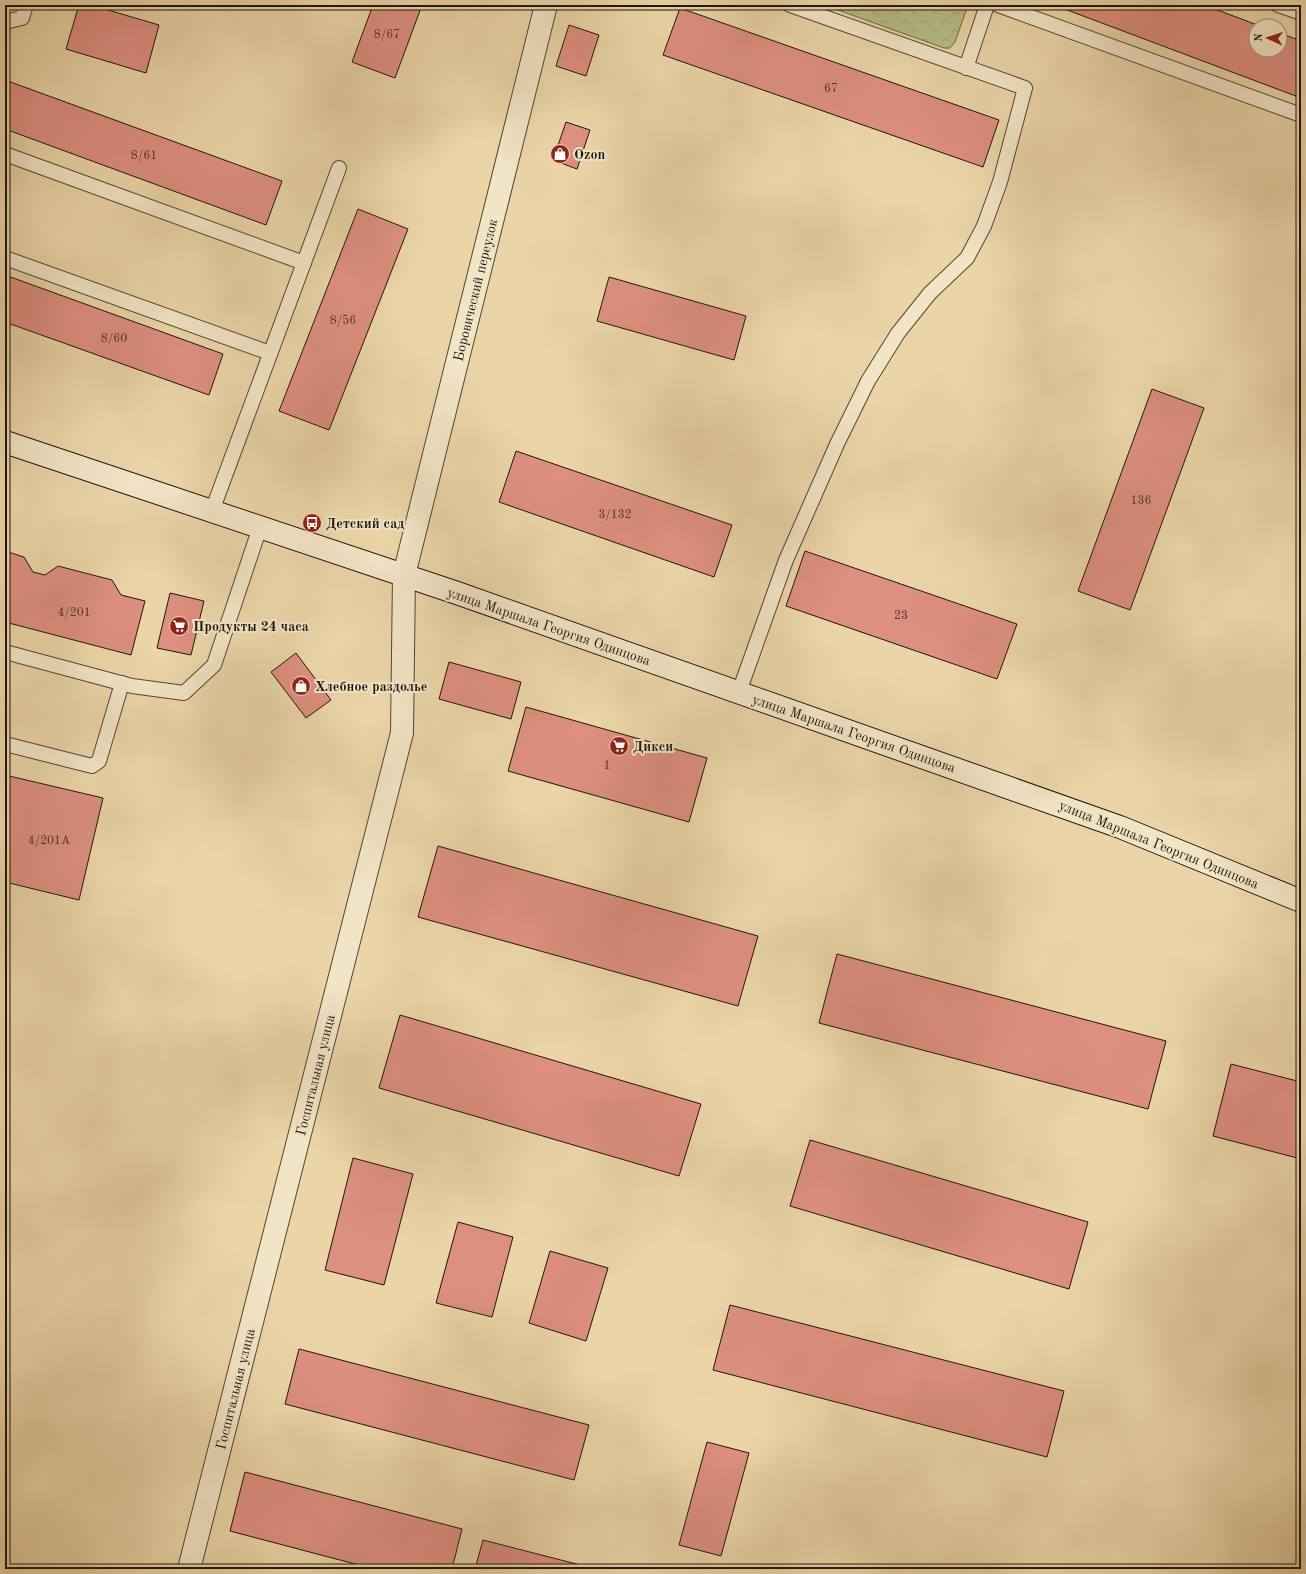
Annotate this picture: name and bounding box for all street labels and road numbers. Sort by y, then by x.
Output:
street label: Боровический переулок [451,218,500,363]
street label: улица Маршала Георгия Одинцова [445,585,652,668]
street label: улица Маршала Георгия Одинцова [750,692,957,775]
street label: улица Маршала Георгия Одинцова [1057,798,1261,892]
street label: Госпитальная улица [294,1013,338,1137]
street label: Госпитальная улица [214,1327,258,1451]

